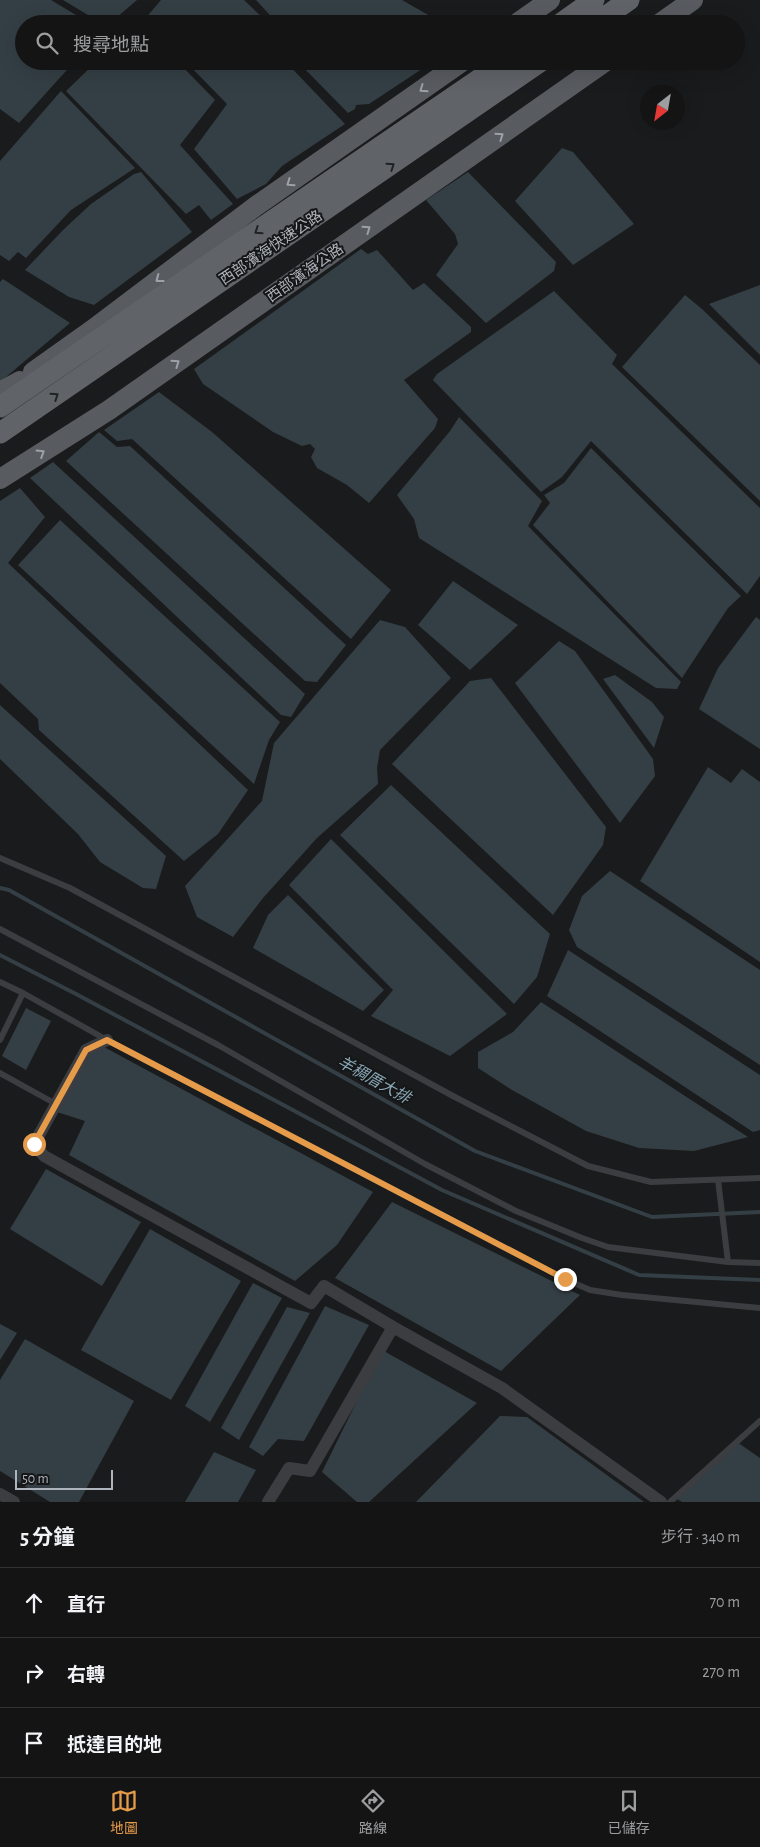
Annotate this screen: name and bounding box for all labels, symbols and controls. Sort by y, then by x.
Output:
search box [15,15,745,70]
icon: search [33,29,61,57]
text: 搜尋地點 [73,36,149,55]
one-way arrow [419,83,429,92]
north arrow [640,85,685,130]
one-way arrow [494,133,503,142]
one-way arrow [385,163,395,172]
one-way arrow [287,177,296,185]
street label: 西部濱海快速公路 [216,207,325,288]
one-way arrow [254,225,264,234]
one-way arrow [361,226,370,235]
street label: 西部濱海公路 [263,240,346,305]
one-way arrow [156,274,165,282]
one-way arrow [170,360,180,369]
one-way arrow [49,393,59,402]
one-way arrow [36,450,45,459]
water label: 羊稠厝大排 [335,1053,415,1107]
route start [23,1133,46,1156]
route end [554,1268,577,1291]
scale bar [15,1467,112,1490]
text: 50 m [22,1472,49,1486]
text: 5 分鐘 [20,1527,74,1548]
text: 步行 · 340 m [661,1529,740,1545]
icon: ahead [20,1589,48,1617]
text: 70 m [709,1594,740,1610]
text: 直行 [67,1596,105,1615]
icon: right [20,1659,48,1687]
text: 270 m [702,1664,740,1680]
text: 右轉 [67,1666,105,1685]
icon: arrive [20,1729,48,1757]
text: 抵達目的地 [67,1736,162,1755]
tab: 地圖 [110,1787,138,1838]
tab: 路線 [359,1787,387,1838]
tab: 已儲存 [608,1787,650,1838]

